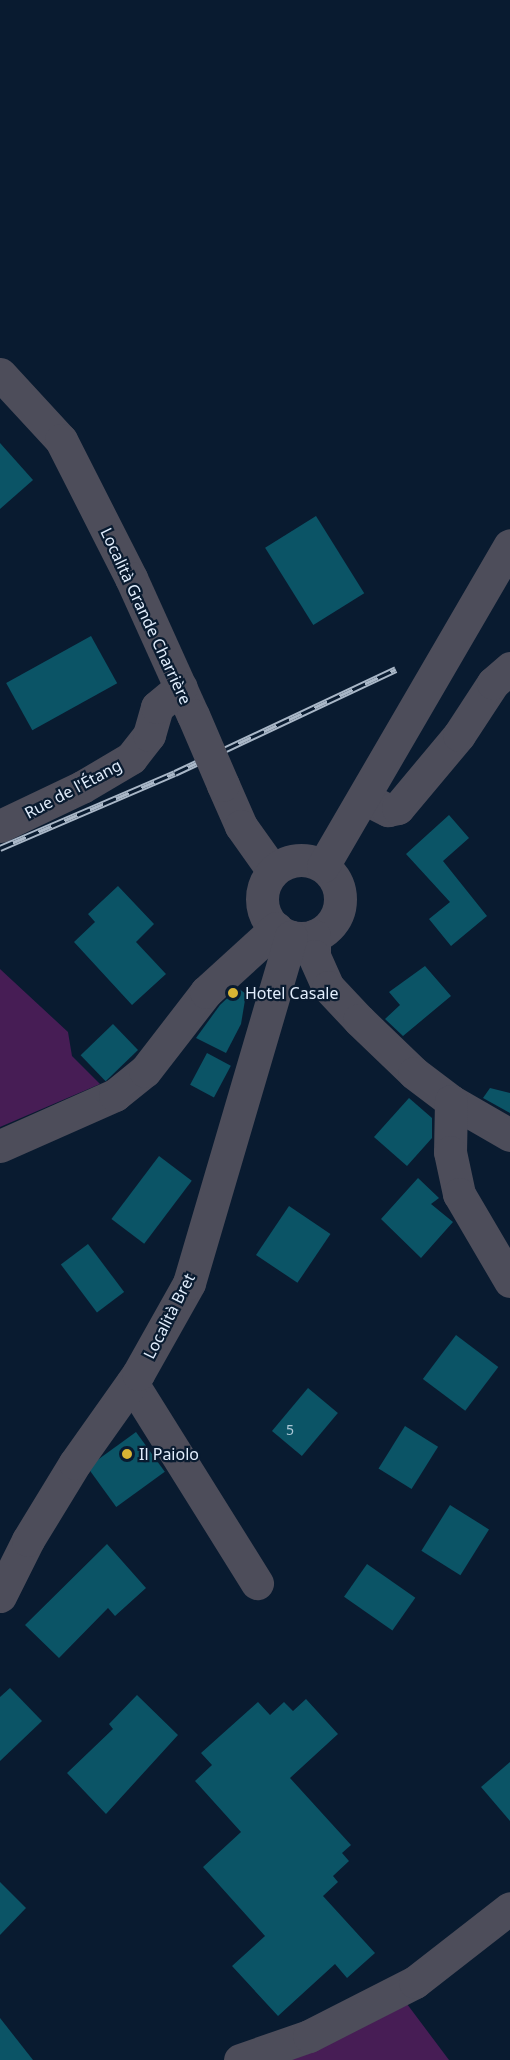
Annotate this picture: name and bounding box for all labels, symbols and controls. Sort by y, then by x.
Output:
street label: Località Grande Charrière [97,525,195,707]
street label: Rue de l'Étang [21,755,125,823]
place label: Hotel Casale [245,983,339,1003]
marker: Hotel Casale [226,986,240,1000]
street label: Località Bret [139,1270,199,1362]
house number: 5 [286,1422,294,1438]
place label: Il Paiolo [139,1444,199,1464]
marker: Il Paiolo [120,1447,134,1461]

